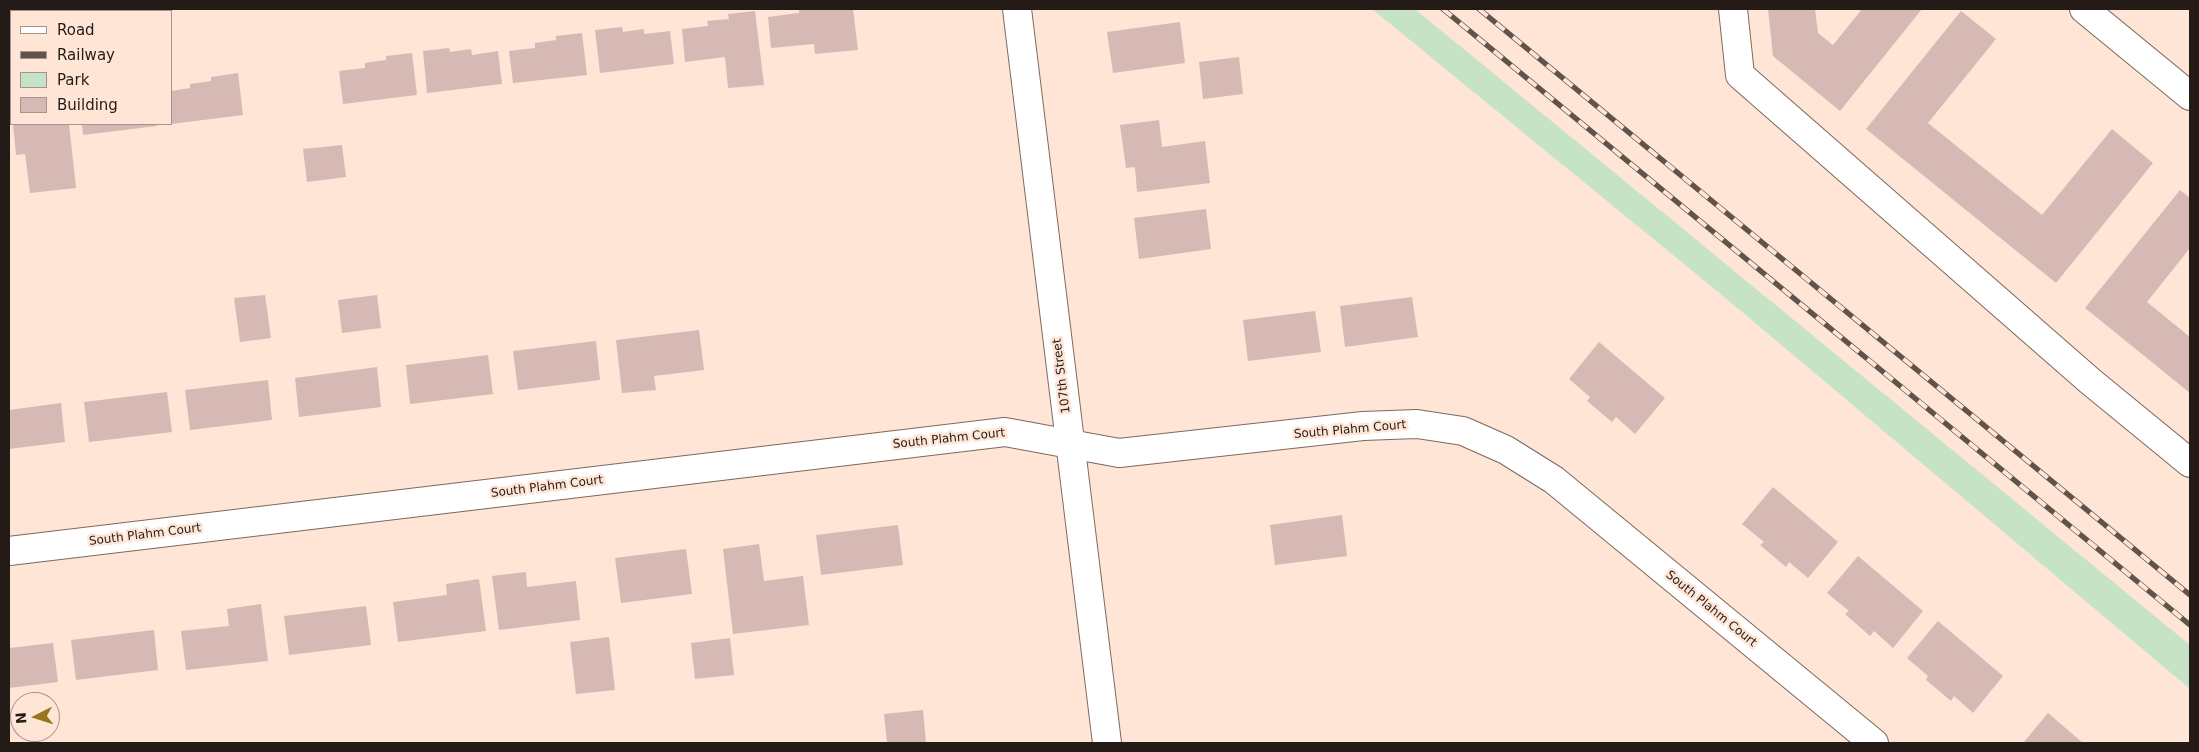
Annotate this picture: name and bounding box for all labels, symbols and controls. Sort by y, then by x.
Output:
legend [10,10,172,125]
text: Road [57,21,95,39]
text: Railway [57,46,115,64]
text: Park [57,71,89,89]
text: Building [57,96,118,114]
street label: 107th Street [1050,338,1074,414]
street label: South Plahm Court [1293,418,1407,442]
street label: South Plahm Court [892,426,1006,452]
street label: South Plahm Court [490,473,604,501]
street label: South Plahm Court [88,521,202,549]
street label: South Plahm Court [1663,568,1759,650]
north arrow [10,692,60,742]
text: N [13,712,30,725]

